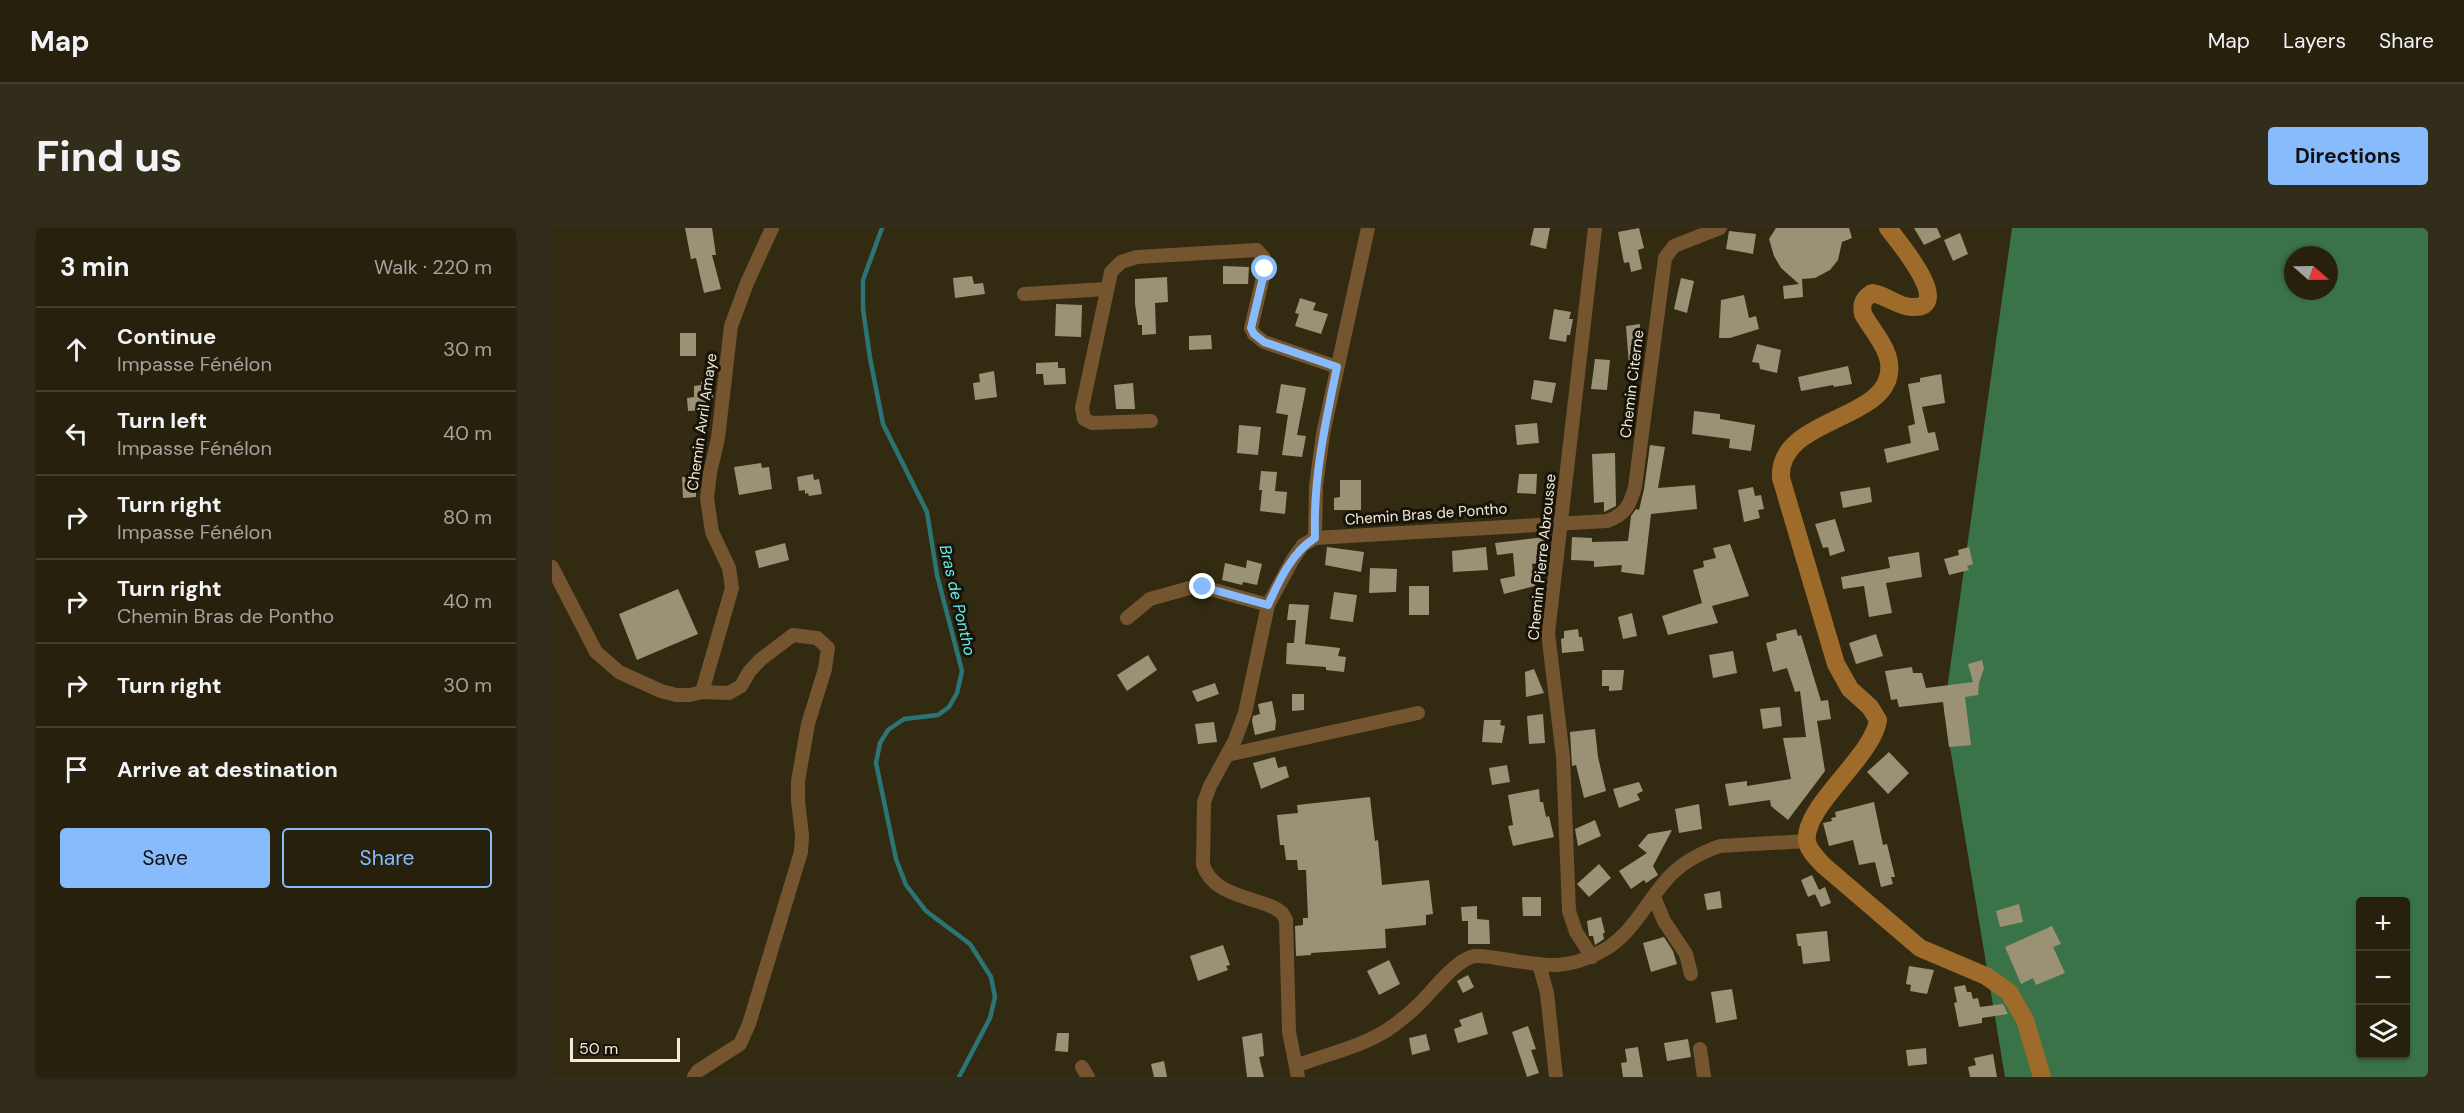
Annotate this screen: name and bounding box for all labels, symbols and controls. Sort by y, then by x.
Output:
text: Map [30,23,90,60]
text: Map [2208,27,2250,55]
text: Layers [2283,27,2346,55]
text: Share [2379,27,2434,55]
button: Directions [2268,127,2428,185]
text: Find us [36,129,182,184]
north arrow [2284,246,2338,300]
text: 3 min [60,250,129,284]
text: Walk · 220 m [374,254,492,280]
route start [1251,255,1277,281]
text: Continue [117,322,216,351]
street label: Chemin Citerne [1615,329,1649,439]
icon: ahead [60,333,93,366]
text: 30 m [443,336,492,362]
text: Impasse Fénélon [117,351,272,377]
street label: Chemin Avril Amaye [682,352,722,492]
text: Turn left [117,406,207,435]
icon: left [60,417,93,450]
text: 40 m [443,420,492,446]
text: Impasse Fénélon [117,435,272,461]
street label: Chemin Pierre Abrousse [1523,473,1561,641]
text: Turn right [117,490,222,519]
street label: Chemin Bras de Pontho [1344,498,1508,530]
icon: right [60,501,93,534]
text: 80 m [443,504,492,530]
text: Impasse Fénélon [117,519,272,545]
water label: Bras de Pontho [935,543,980,658]
route end [1189,573,1215,599]
text: Turn right [117,574,222,603]
icon: right [60,585,93,618]
text: 40 m [443,588,492,614]
text: Chemin Bras de Pontho [117,603,334,629]
icon: right [60,669,93,702]
text: Turn right [117,671,222,700]
text: 30 m [443,672,492,698]
icon: arrive [60,753,93,786]
text: Arrive at destination [117,755,338,784]
button: Save [60,828,270,888]
button: Share [282,828,492,888]
map controls [2356,897,2410,1059]
button: + [2356,897,2410,951]
button: − [2356,951,2410,1005]
button: layers [2356,1005,2410,1059]
scale bar [570,1035,680,1062]
text: 50 m [579,1038,618,1059]

